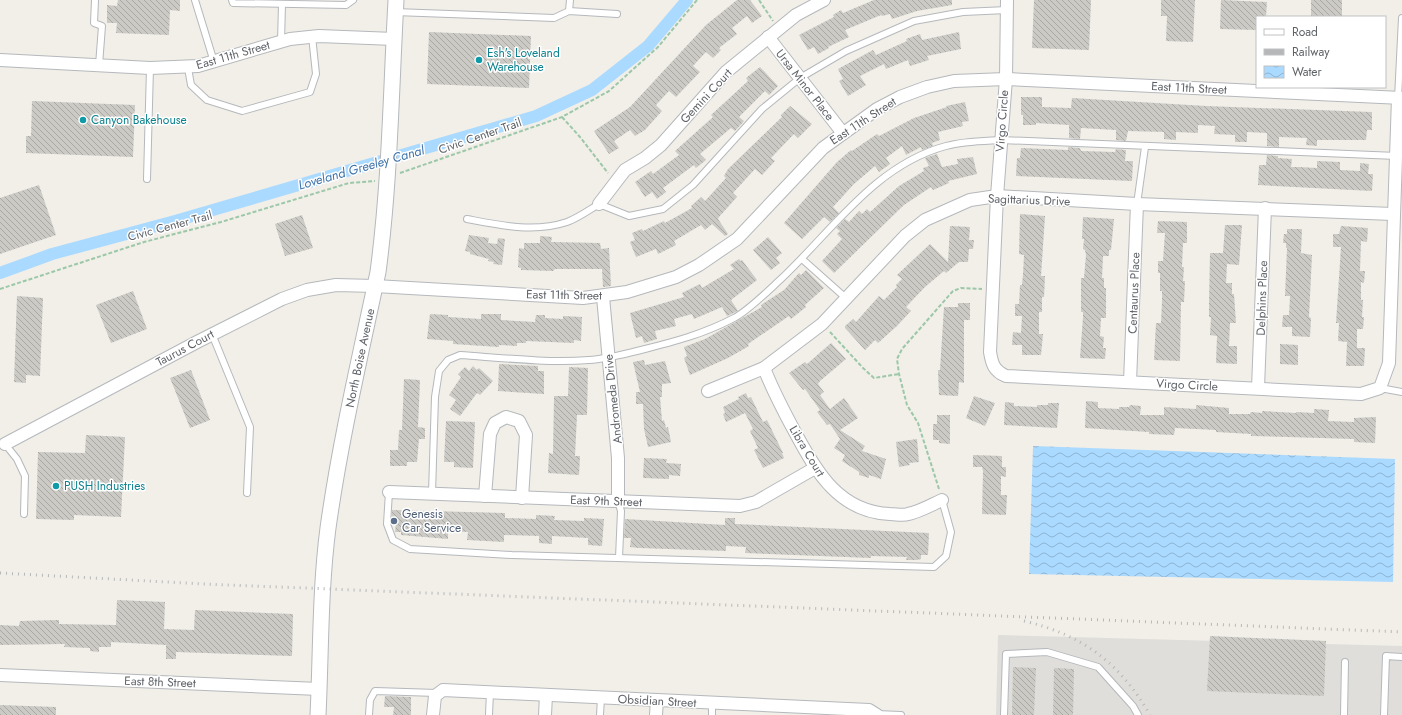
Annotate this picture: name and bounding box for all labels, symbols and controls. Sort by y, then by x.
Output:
legend [1256,16,1386,88]
text: Road [1292,23,1318,41]
street label: East 11th Street [194,36,272,74]
text: Railway [1292,43,1330,61]
place label: Esh's Loveland Warehouse [487,44,560,76]
street label: Ursa Minor Place [771,45,839,125]
marker: Esh's Loveland Warehouse [474,55,484,65]
text: Water [1292,63,1323,81]
street label: Gemini Court [676,65,736,127]
street label: East 11th Street [1151,77,1227,99]
street label: Virgo Circle [991,89,1013,153]
street label: East 11th Street [826,93,900,149]
place label: Canyon Bakehouse [91,111,187,129]
street label: Civic Center Trail [436,113,524,159]
marker: Canyon Bakehouse [78,115,88,125]
water label: Loveland Greeley Canal [296,140,427,195]
street label: Sagittarius Drive [987,190,1071,210]
street label: Civic Center Trail [126,206,214,246]
street label: Centaurus Place [1124,252,1144,334]
street label: Delphins Place [1252,260,1272,336]
street label: East 11th Street [526,285,602,305]
street label: North Boise Avenue [341,307,379,409]
street label: Taurus Court [153,325,217,371]
street label: Andromeda Drive [599,353,627,445]
street label: Virgo Circle [1156,374,1218,396]
street label: Libra Court [785,422,829,480]
place label: PUSH Industries [64,477,145,495]
marker: PUSH Industries [51,481,61,491]
street label: East 9th Street [570,491,642,511]
place label: Genesis Car Service [402,505,461,537]
marker: Genesis Car Service [389,516,399,526]
street label: East 8th Street [124,672,196,692]
street label: Obsidian Street [617,690,697,712]

